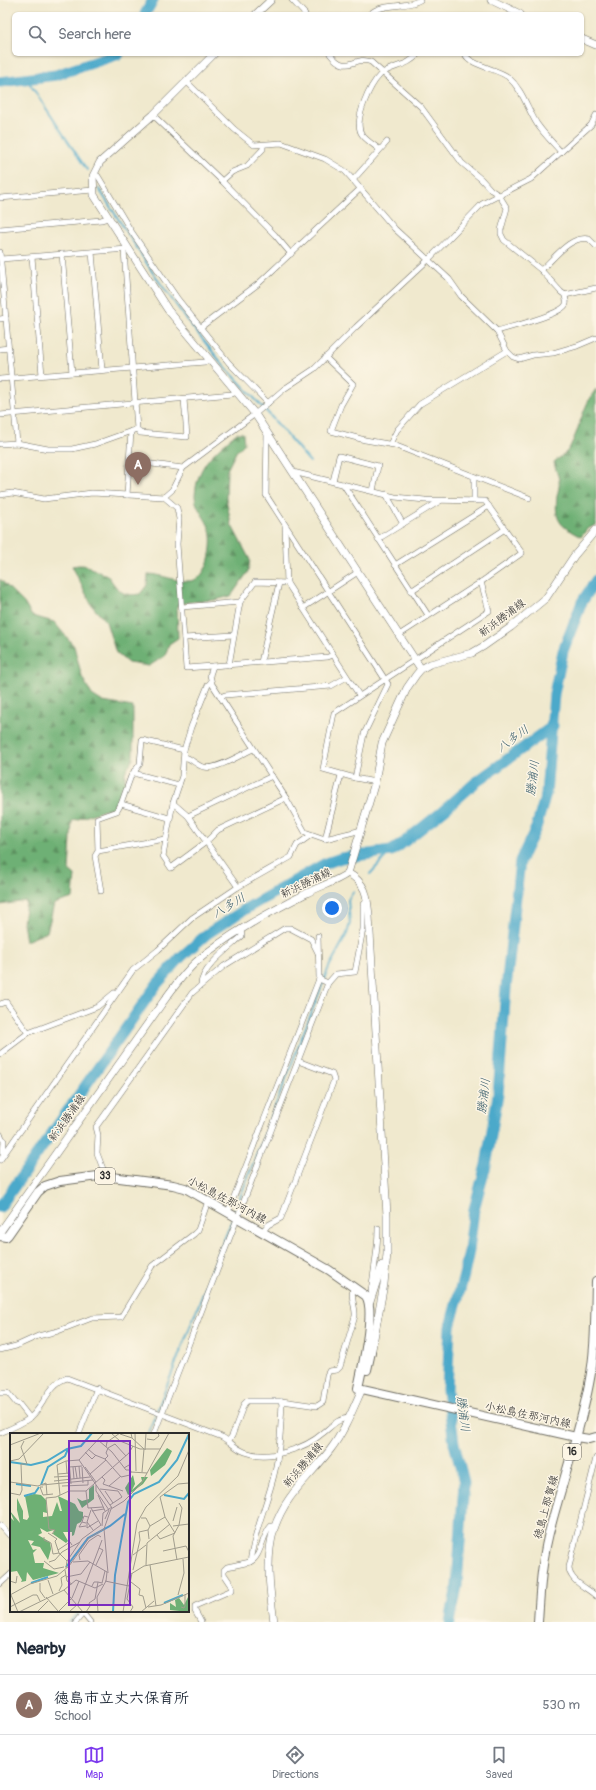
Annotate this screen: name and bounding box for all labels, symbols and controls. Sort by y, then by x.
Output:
search box [12,12,584,56]
icon: search [26,23,48,45]
text: Search here [58,25,131,44]
pin: A [125,452,151,485]
street label: 新浜勝浦線 [476,596,528,640]
water label: 八多川 [494,722,532,756]
water label: 勝浦川 [523,759,543,797]
street label: 新浜勝浦線 [278,865,334,901]
water label: 八多川 [210,890,248,922]
your location [322,898,342,918]
water label: 勝浦川 [474,1077,494,1115]
street label: 新浜勝浦線 [46,1092,88,1144]
road number: 33 [95,1168,115,1184]
street label: 小松島佐那河内線 [185,1174,269,1226]
water label: 勝浦川 [453,1395,473,1433]
street label: 小松島佐那河内線 [484,1399,572,1431]
inset map [10,1433,189,1612]
street label: 新浜勝浦線 [280,1440,326,1490]
road number: 16 [563,1444,581,1460]
street label: 徳島上那賀線 [531,1473,561,1541]
text: Nearby [16,1638,65,1659]
text: 徳島市立丈六保育所 [54,1689,189,1708]
text: A [25,1697,33,1713]
text: 530 m [542,1697,580,1713]
text: School [54,1708,91,1724]
tab: Map [83,1744,105,1781]
tab: Directions [272,1744,319,1781]
tab: Saved [485,1744,513,1781]

